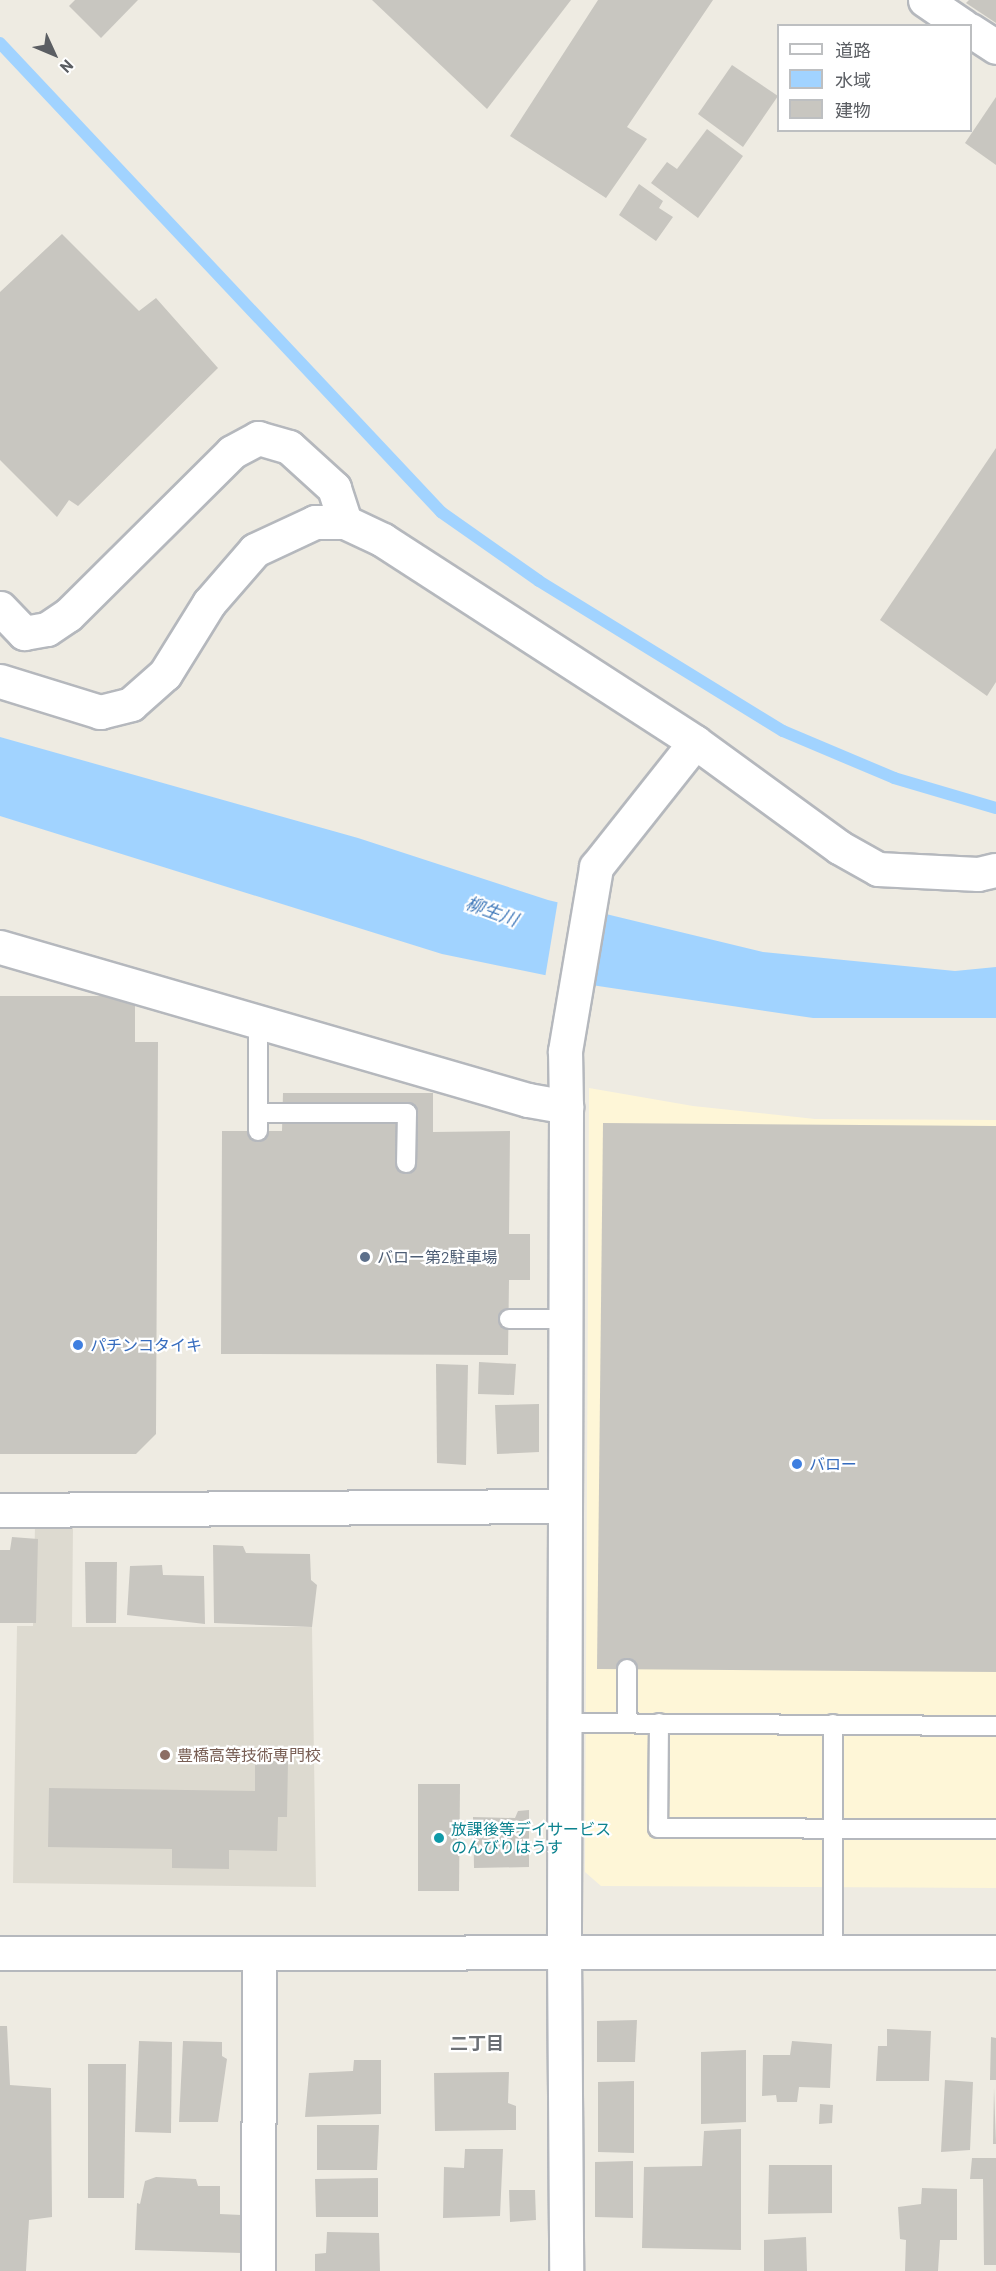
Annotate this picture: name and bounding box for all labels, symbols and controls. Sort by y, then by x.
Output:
north arrow [24,24,84,84]
legend [777,24,972,132]
text: 道路 [835,39,871,61]
text: N [57,56,78,77]
text: 水域 [835,69,871,91]
text: 建物 [835,99,871,121]
water label: 柳生川 [463,892,521,930]
place label: バロー第2駐車場 [377,1247,498,1267]
marker: バロー第2駐車場 [358,1250,372,1264]
place label: パチンコタイキ [90,1335,202,1355]
marker: パチンコタイキ [71,1338,85,1352]
place label: バロー [809,1454,857,1474]
marker: バロー [790,1457,804,1471]
place label: 豊橋高等技術専門校 [177,1745,321,1765]
marker: 豊橋高等技術専門校 [158,1748,172,1762]
place label: 放課後等デイサービス のんびりはうす [451,1819,611,1857]
marker: 放課後等デイサービス のんびりはうす [432,1831,446,1845]
district label: 二丁目 [450,2032,504,2054]

